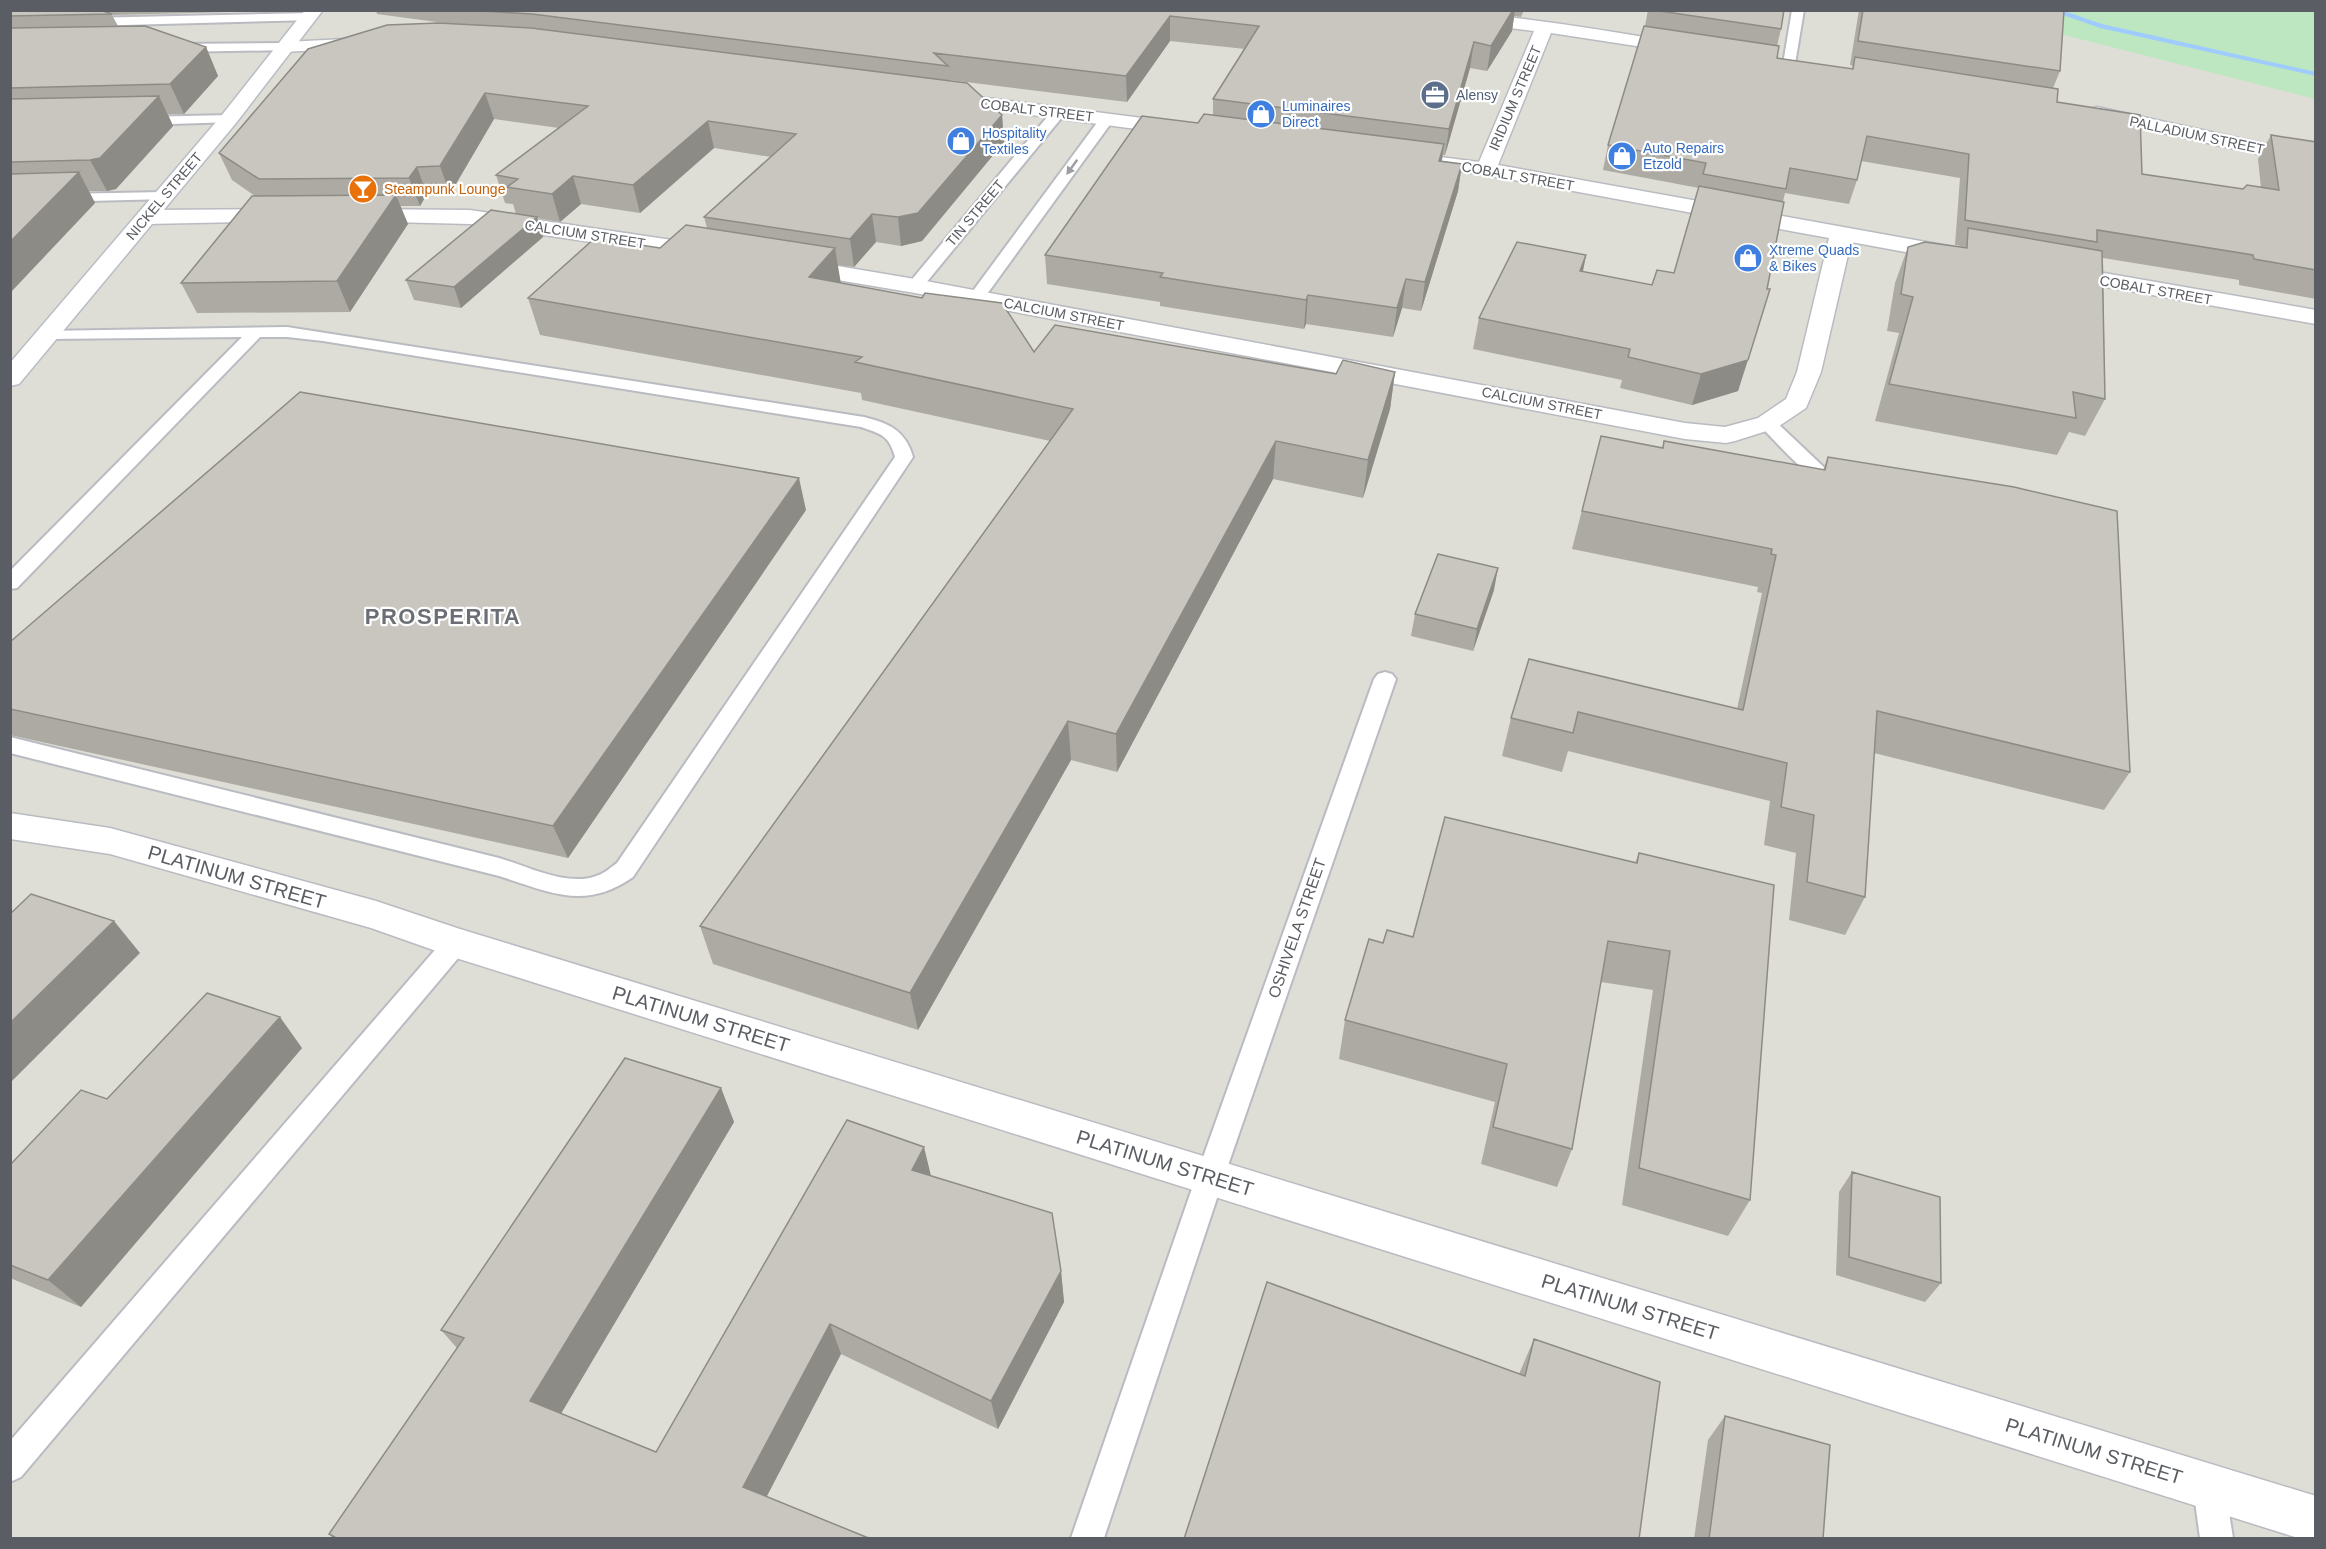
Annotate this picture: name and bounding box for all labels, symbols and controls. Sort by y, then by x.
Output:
street label: IRIDIUM STREET [1486,43,1545,153]
office icon: Alensy [1419,79,1451,111]
place label: Alensy [1456,87,1498,103]
street label: COBALT STREET [980,95,1095,125]
shop icon: Luminaires Direct [1245,98,1277,130]
place label: Luminaires Direct [1282,98,1350,130]
street label: PALLADIUM STREET [2128,113,2266,157]
shop icon: Hospitality Textiles [945,125,977,157]
place label: Hospitality Textiles [982,125,1047,157]
shop icon: Auto Repairs Etzold [1606,140,1638,172]
place label: Auto Repairs Etzold [1643,140,1724,172]
street label: NICKEL STREET [123,149,206,243]
one-way arrow [1066,158,1078,174]
street label: COBALT STREET [1461,158,1576,194]
bar icon: Steampunk Lounge [347,173,379,205]
street label: TIN STREET [943,176,1008,249]
place label: Steampunk Lounge [384,181,506,197]
street label: CALCIUM STREET [523,217,647,252]
shop icon: Xtreme Quads & Bikes [1732,242,1764,274]
place label: Xtreme Quads & Bikes [1769,242,1859,274]
street label: COBALT STREET [2099,272,2214,308]
street label: CALCIUM STREET [1003,294,1126,334]
street label: CALCIUM STREET [1481,383,1604,423]
district label: PROSPERITA [365,604,521,629]
street label: PLATINUM STREET [145,841,329,913]
street label: OSHIVELA STREET [1265,856,1329,1000]
street label: PLATINUM STREET [610,982,792,1056]
street label: PLATINUM STREET [1074,1126,1256,1200]
street label: PLATINUM STREET [1539,1270,1721,1344]
street label: PLATINUM STREET [2003,1414,2185,1488]

